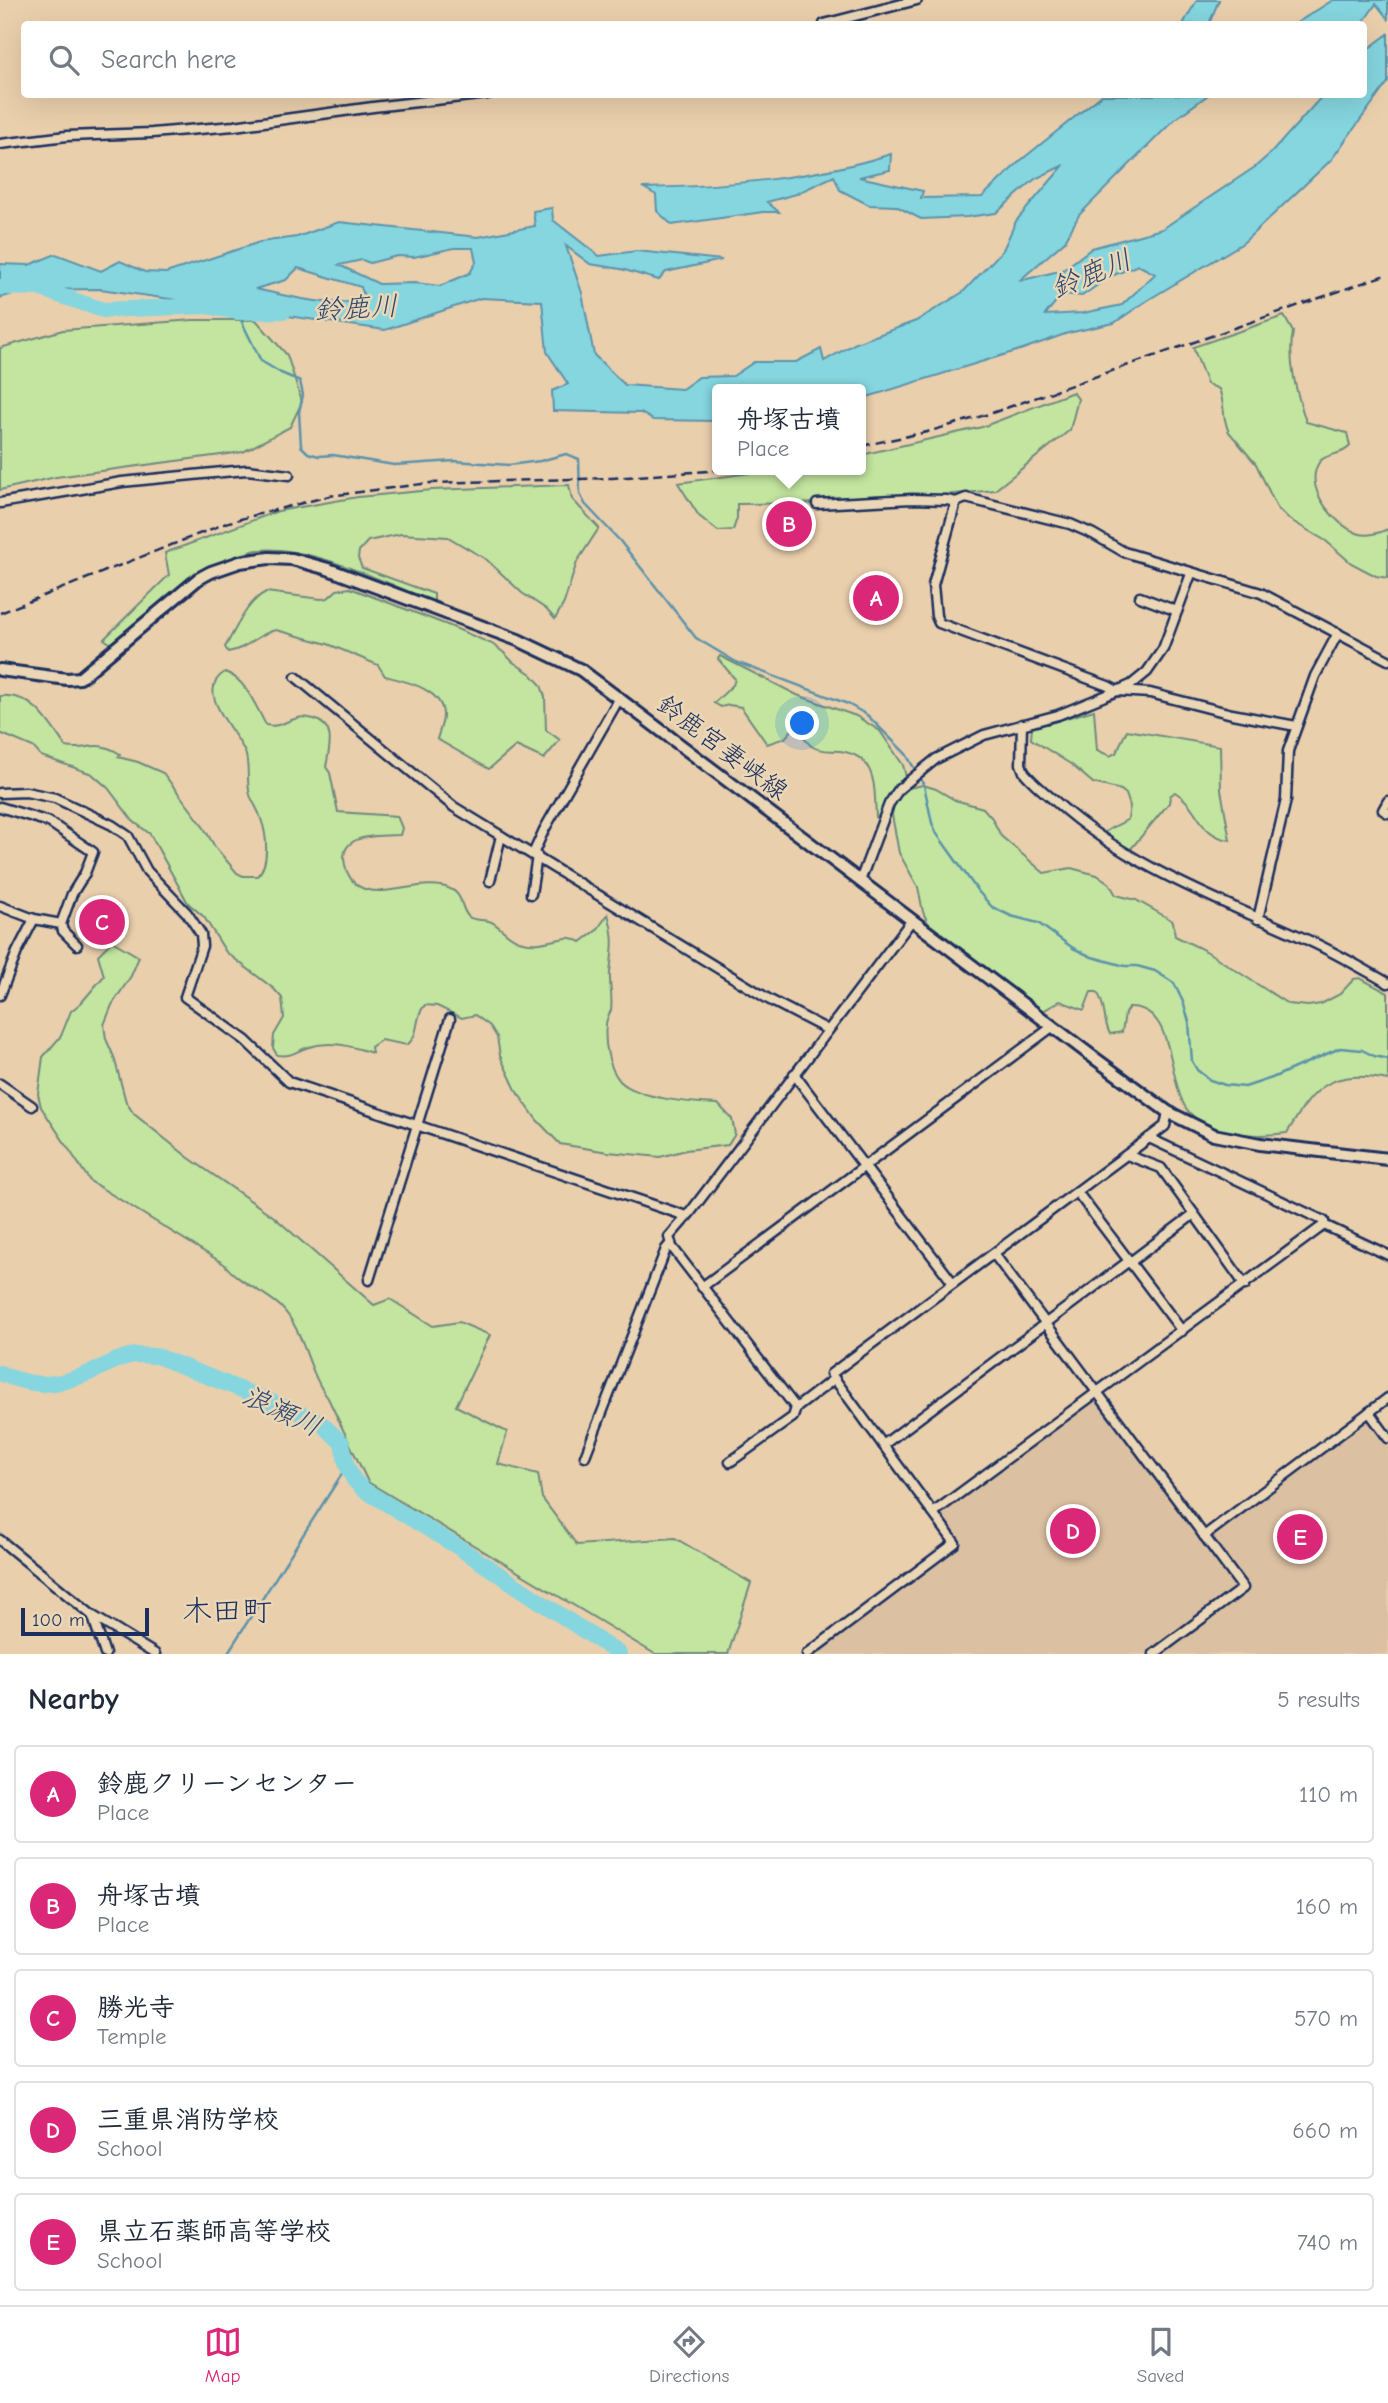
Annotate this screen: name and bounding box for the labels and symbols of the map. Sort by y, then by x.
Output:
water label: 鈴鹿川 [1046,243,1136,304]
water label: 鈴鹿川 [313,290,399,326]
pin: B [766,498,812,550]
pin: A [853,572,899,624]
street label: 鈴鹿宮妻峡線 [651,689,794,807]
your location [785,706,819,740]
pin: C [79,896,125,948]
water label: 浪瀬川 [237,1379,326,1443]
pin: D [1050,1505,1096,1557]
pin: E [1277,1511,1323,1563]
district label: 木田町 [182,1594,272,1629]
scale bar [21,1605,149,1637]

